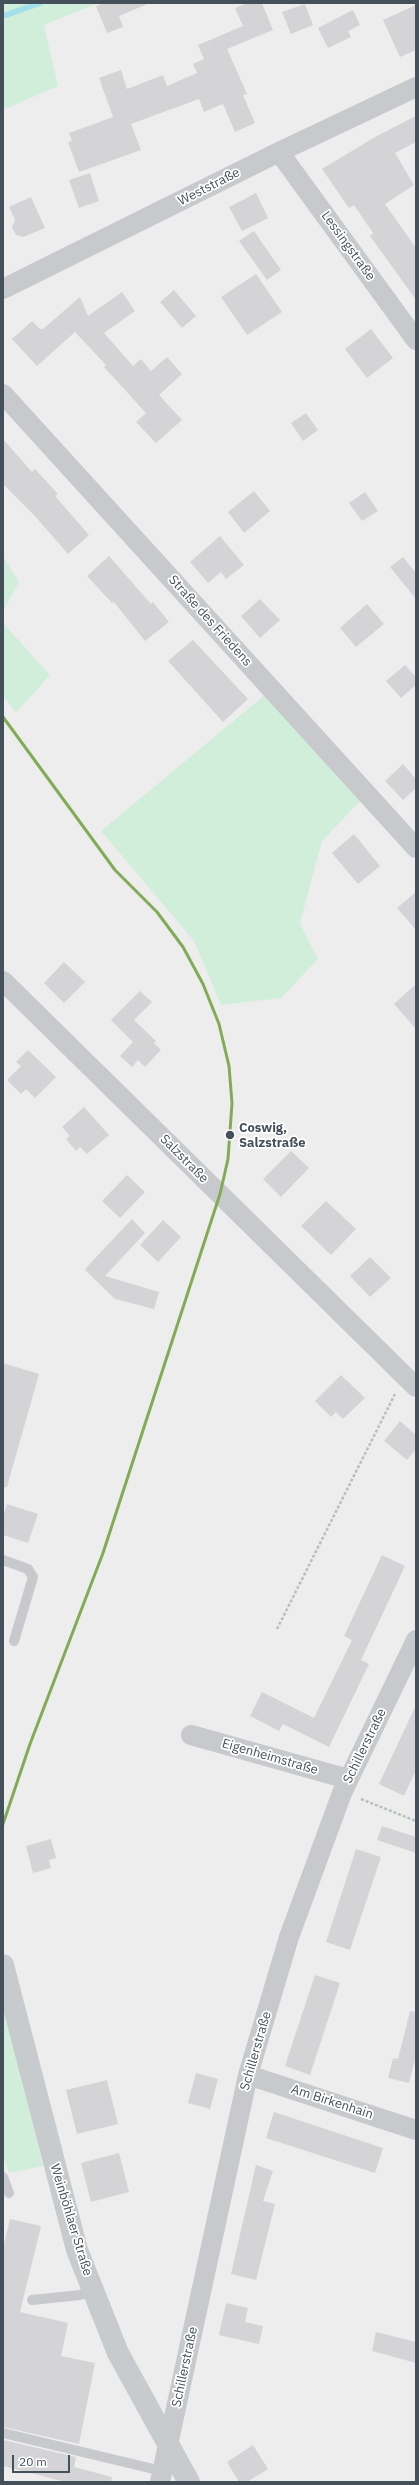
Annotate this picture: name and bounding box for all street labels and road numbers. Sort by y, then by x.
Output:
street label: Weststraße [175,165,243,209]
street label: Lessingstraße [318,208,378,284]
street label: Straße des Friedens [165,572,255,670]
street label: Salzstraße [157,1132,211,1186]
street label: Schillerstraße [340,1706,390,1786]
street label: Eigenheimstraße [220,1736,320,1778]
street label: Schillerstraße [237,2010,275,2092]
street label: Am Birkenhain [289,2081,375,2123]
street label: Weinböhlaer Straße [47,2162,95,2278]
street label: Schillerstraße [169,2325,201,2409]

